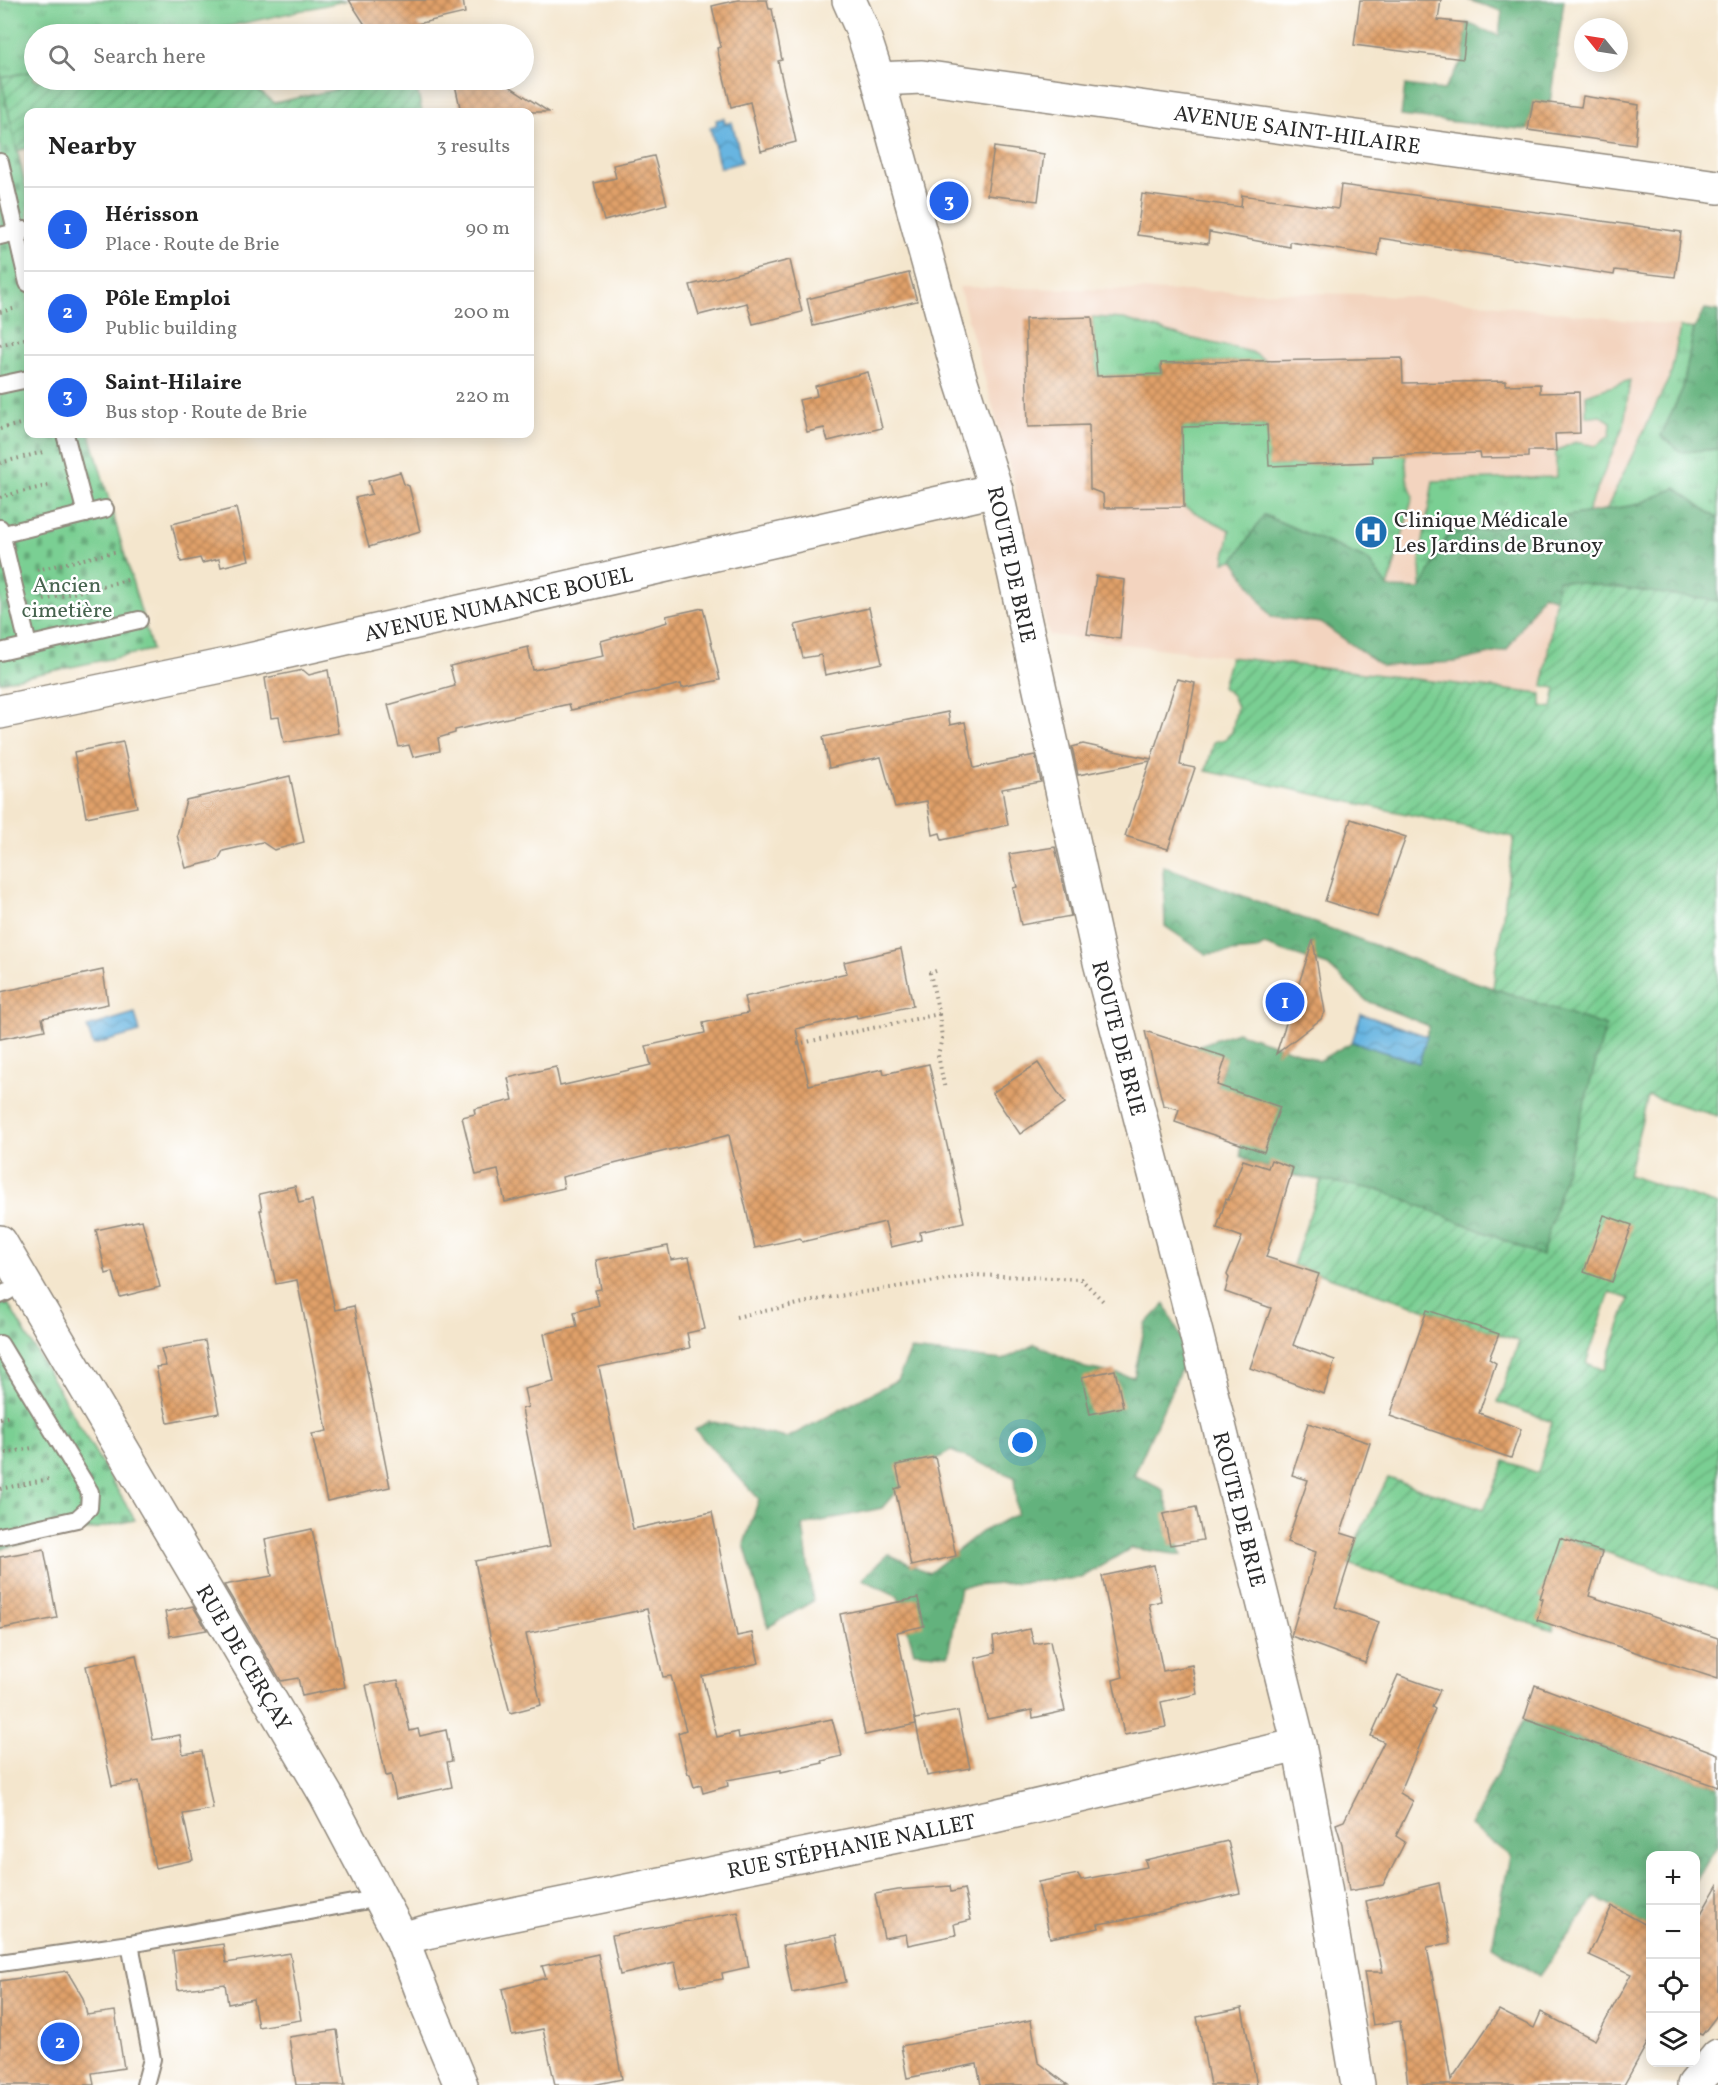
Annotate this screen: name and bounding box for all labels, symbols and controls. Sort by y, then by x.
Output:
north arrow [1574,18,1628,72]
search box [24,24,534,90]
icon: search [45,41,78,74]
text: Search here [93,42,206,73]
street label: AVENUE SAINT-HILAIRE [1172,99,1423,164]
text: Nearby [48,129,137,165]
text: 3 results [436,133,510,161]
pin: 3 [930,178,968,224]
text: Hérisson [105,200,199,231]
text: 1 [63,215,72,243]
text: 90 m [466,215,510,243]
text: Place · Route de Brie [105,231,280,259]
text: Pôle Emploi [105,284,231,315]
text: 2 [62,299,73,327]
text: 200 m [453,299,510,327]
text: Public building [105,315,237,343]
text: Saint-Hilaire [105,368,242,399]
text: 3 [62,383,73,411]
text: 220 m [455,383,510,411]
text: Bus stop · Route de Brie [105,399,307,427]
street label: ROUTE DE BRIE [978,484,1042,646]
place label: Clinique Médicale Les Jardins de Brunoy [1394,506,1603,562]
hospital icon: Clinique Médicale Les Jardins de Brunoy [1353,514,1389,550]
street label: AVENUE NUMANCE BOUEL [361,560,636,651]
park label: Ancien cimetière [22,571,112,627]
street label: ROUTE DE BRIE [1082,958,1152,1120]
pin: 1 [1266,980,1304,1024]
your location [1008,1428,1037,1457]
street label: ROUTE DE BRIE [1203,1429,1272,1591]
street label: RUE DE CERÇAY [187,1579,298,1738]
street label: RUE STÉPHANIE NALLET [725,1807,979,1888]
map controls [1646,1851,1700,2067]
button: + [1646,1851,1700,1905]
button: − [1646,1905,1700,1959]
button: locate [1646,1959,1700,2013]
button: layers [1646,2013,1700,2067]
pin: 2 [40,2020,80,2064]

